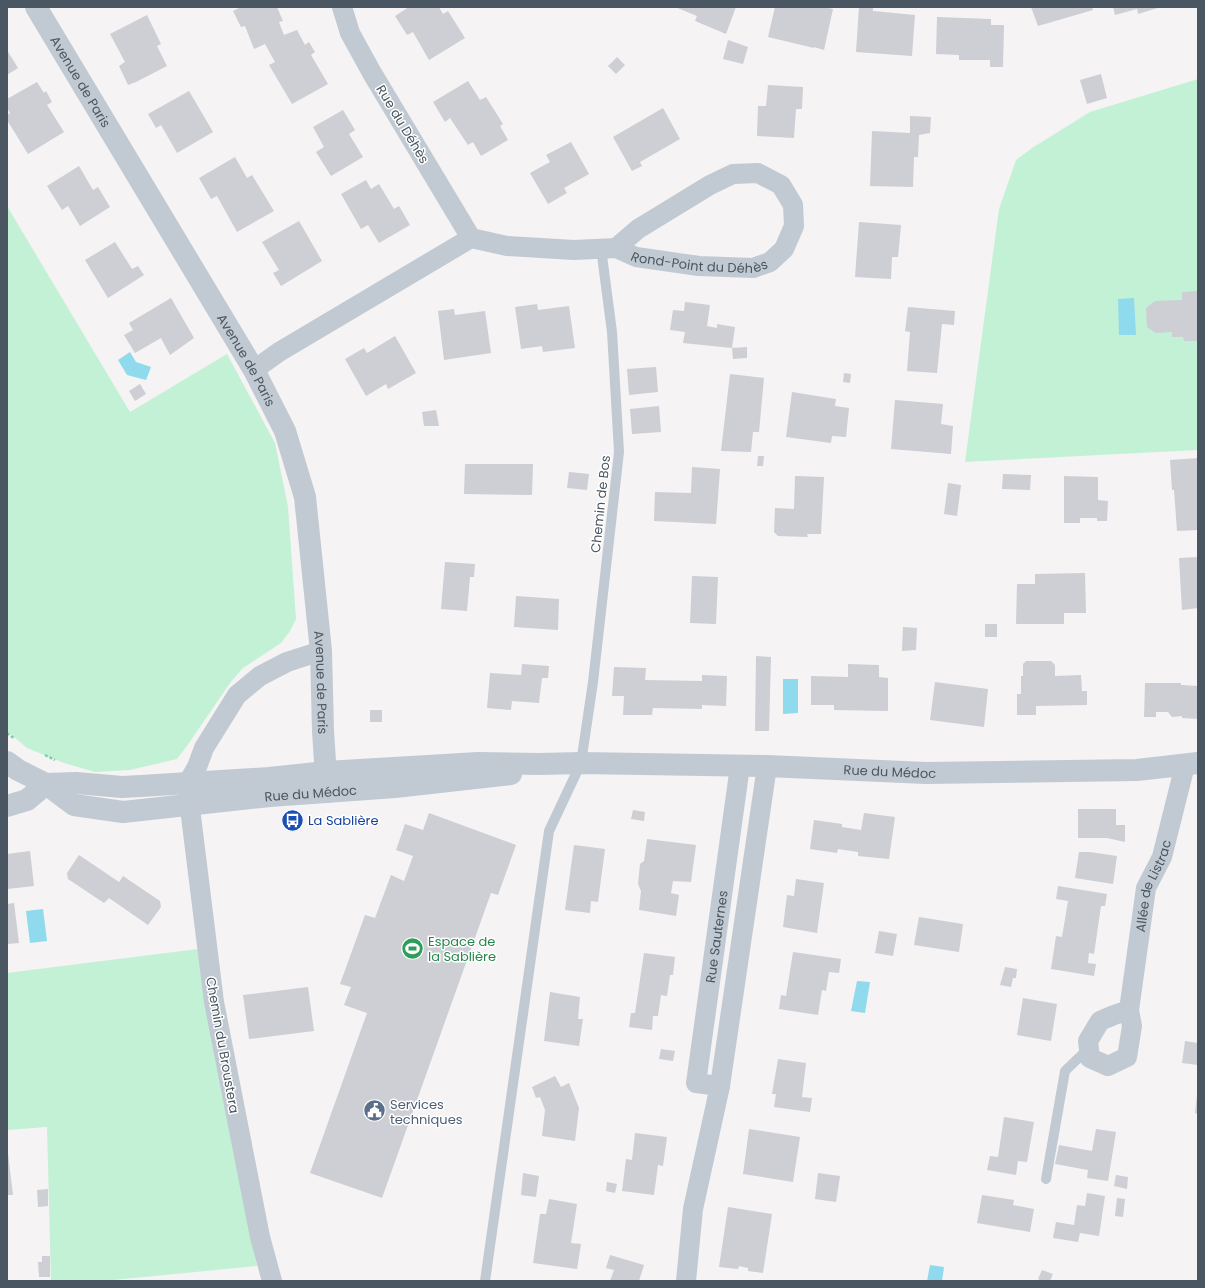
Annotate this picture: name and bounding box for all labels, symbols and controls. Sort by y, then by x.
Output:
street label: Avenue de Paris [45,32,115,131]
street label: Rue du Déhès [372,81,434,167]
street label: Rond-Point du Déhès [628,247,771,278]
street label: Avenue de Paris [212,310,280,410]
street label: Chemin de Bos [586,454,615,554]
street label: Avenue de Paris [309,630,332,735]
street label: Rue du Médoc [843,760,936,783]
street label: Rue du Médoc [263,781,358,807]
bus stop icon: La Sablière [280,807,306,833]
place label: La Sablière [308,811,378,830]
street label: Allée de Listrac [1131,838,1176,934]
street label: Rue Sauternes [701,889,733,984]
place label: Espace de la Sablière [428,932,496,966]
sports icon: Espace de la Sablière [399,935,425,961]
street label: Chemin du Broustera [201,975,244,1115]
place label: Services techniques [390,1095,463,1129]
public building icon: Services techniques [362,1098,388,1124]

